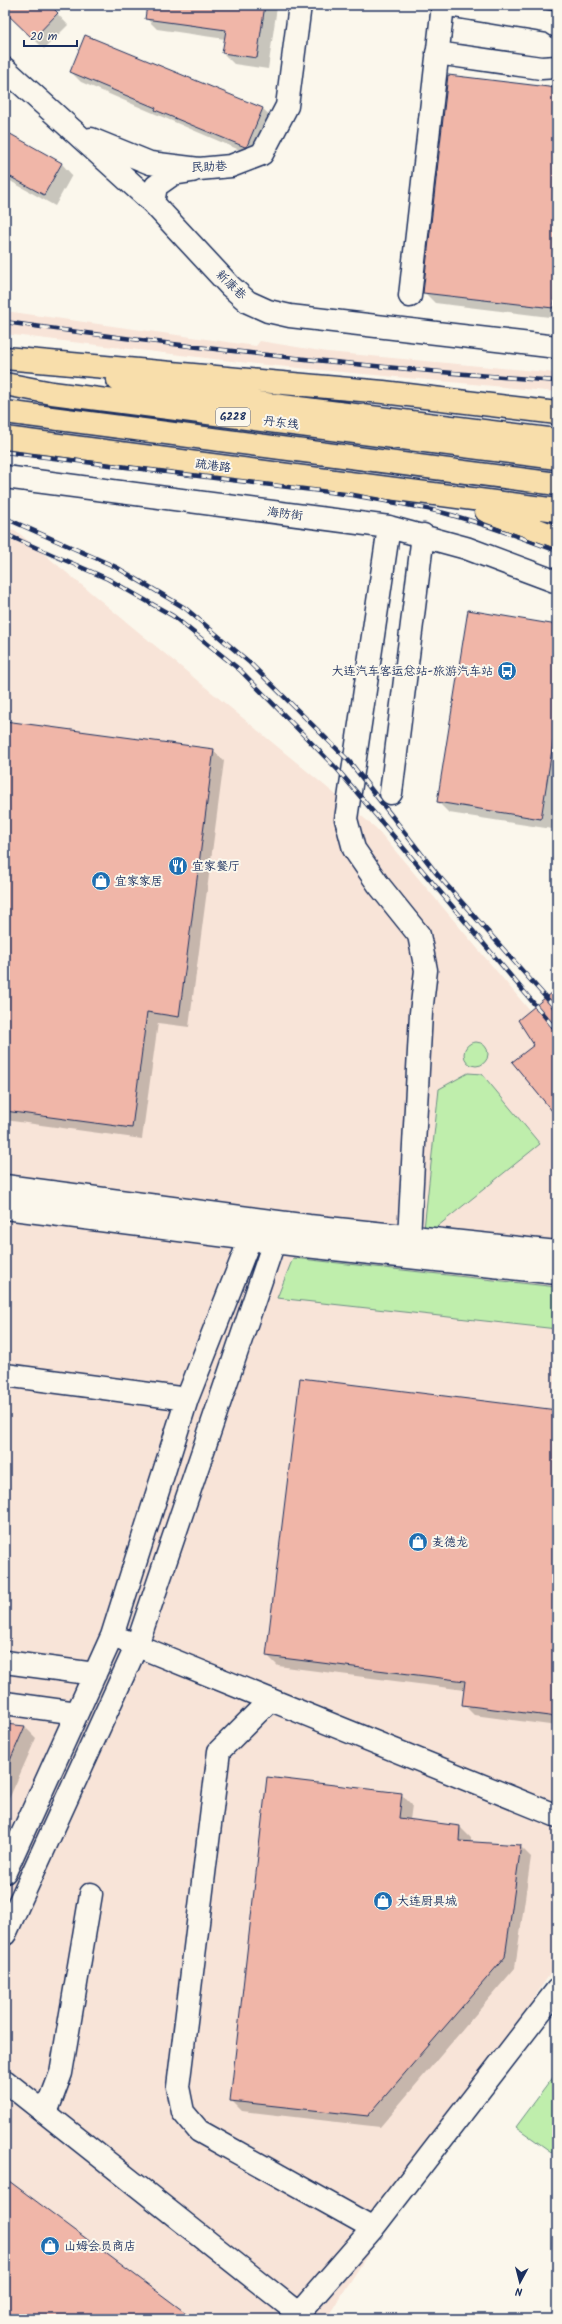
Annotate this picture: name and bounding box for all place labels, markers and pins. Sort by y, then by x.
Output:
bus stop icon: 大连汽车客运总站-旅游汽车站 [496,660,518,682]
place label: 大连汽车客运总站-旅游汽车站 [331,662,493,681]
restaurant icon: 宜家餐厅 [167,855,189,877]
place label: 宜家餐厅 [192,857,240,876]
shop icon: 宜家家居 [90,870,112,892]
place label: 宜家家居 [115,872,163,891]
shop icon: 麦德龙 [407,1531,429,1553]
place label: 麦德龙 [432,1533,468,1552]
shop icon: 大连厨具城 [372,1890,394,1912]
place label: 大连厨具城 [397,1892,457,1911]
shop icon: 山姆会员商店 [39,2235,61,2257]
place label: 山姆会员商店 [64,2237,136,2256]

